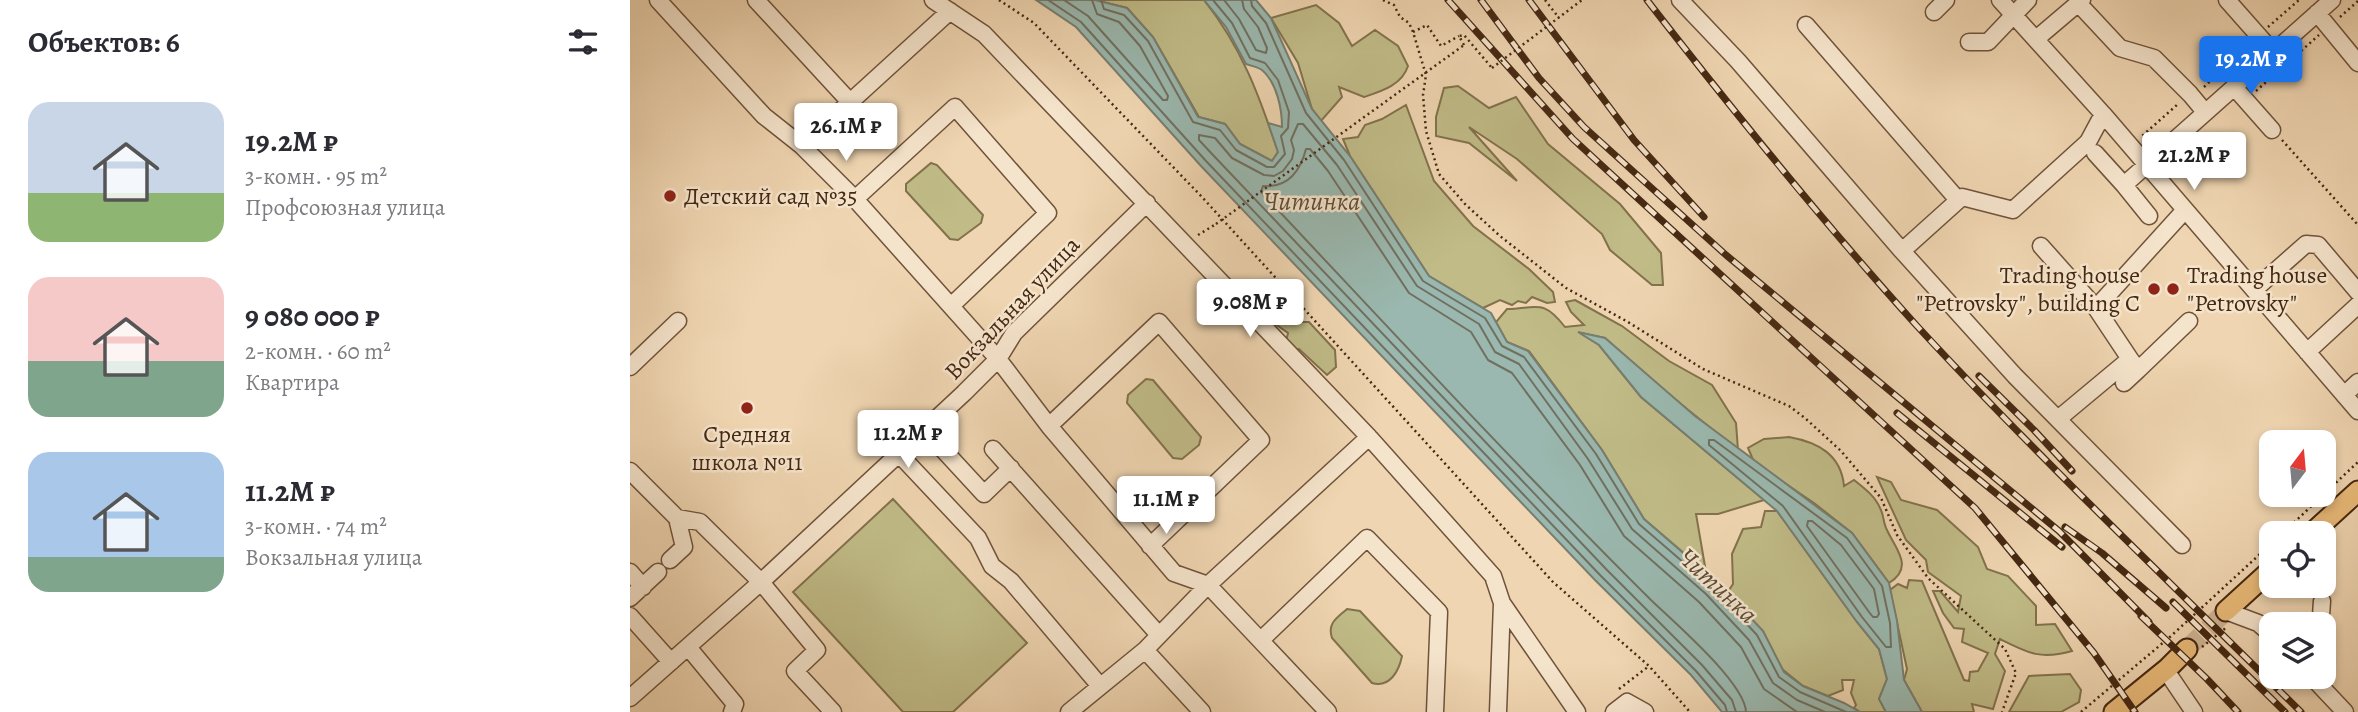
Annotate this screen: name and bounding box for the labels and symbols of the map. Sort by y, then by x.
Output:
pin: 19.2M ₽ [2186,36,2316,96]
pin: 26.1M ₽ [781,104,911,163]
pin: 21.2M ₽ [2129,132,2259,192]
place label: Детский сад №35 [684,180,858,212]
water label: Читинка [1264,184,1360,219]
marker: Детский сад №35 [662,188,678,204]
street label: Вокзальная улица [937,229,1087,387]
place label: Trading house "Petrovsky", building C [1916,259,2140,319]
place label: Trading house "Petrovsky" [2187,259,2327,319]
pin: 9.08M ₽ [1185,280,1315,339]
marker: Trading house "Petrovsky", building C [2146,281,2162,297]
marker: Trading house "Petrovsky" [2165,281,2181,297]
marker: Средняя школа №11 [739,400,755,416]
pin: 11.2M ₽ [843,410,973,470]
place label: Средняя школа №11 [692,418,802,478]
north arrow [2259,430,2336,508]
pin: 11.1M ₽ [1101,476,1231,536]
water label: Читинка [1671,540,1765,632]

